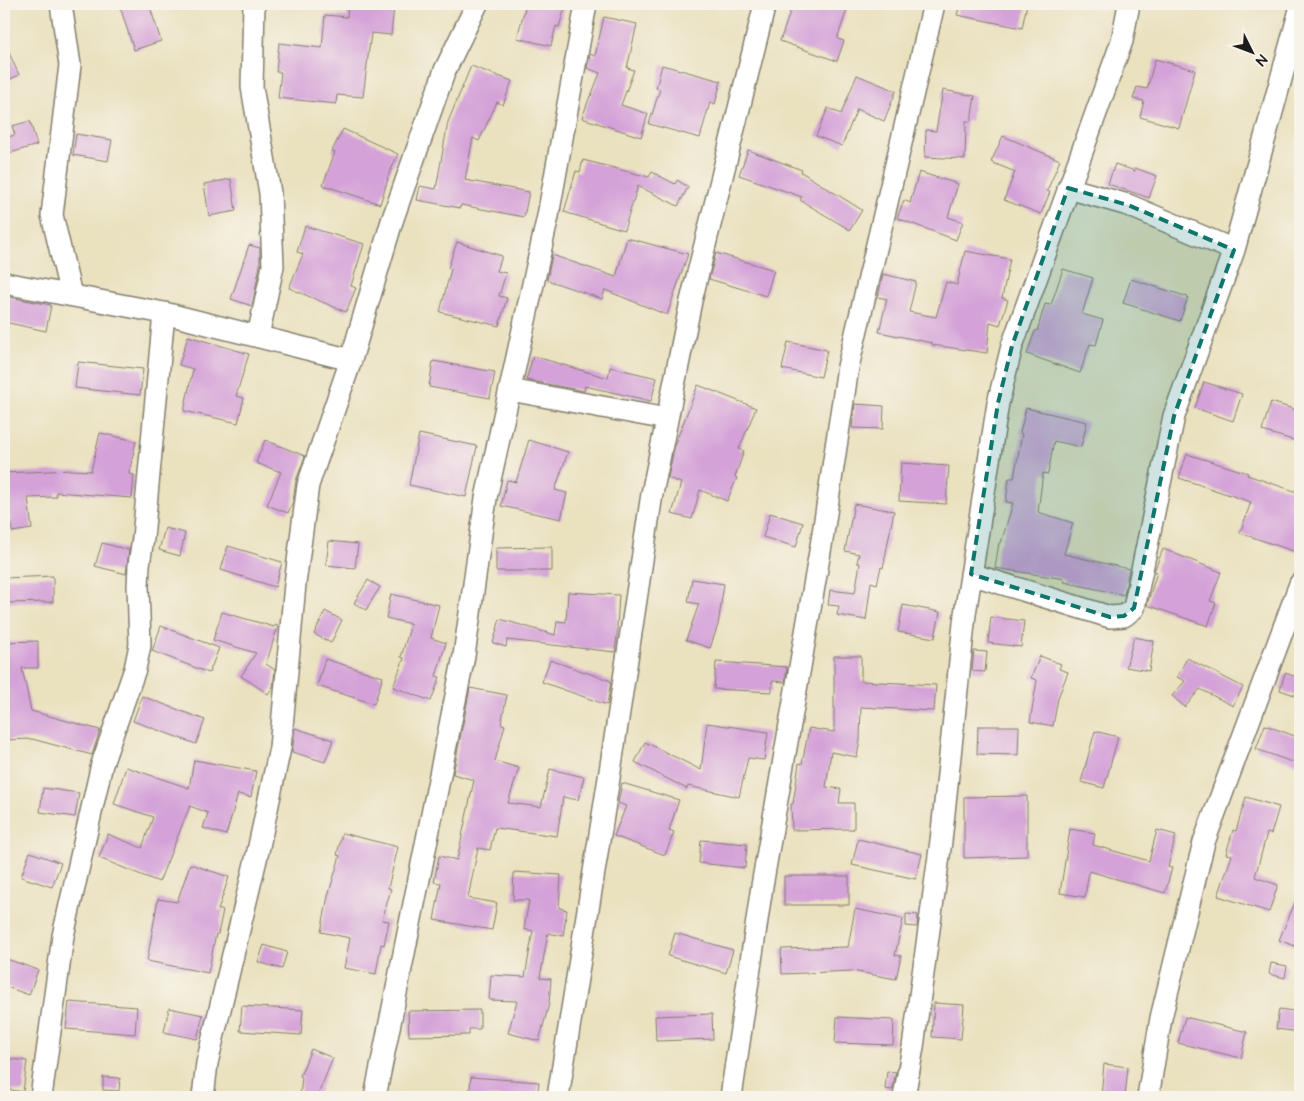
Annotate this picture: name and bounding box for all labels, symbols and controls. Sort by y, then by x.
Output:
north arrow [1226,28,1276,78]
text: N [1250,50,1271,70]

